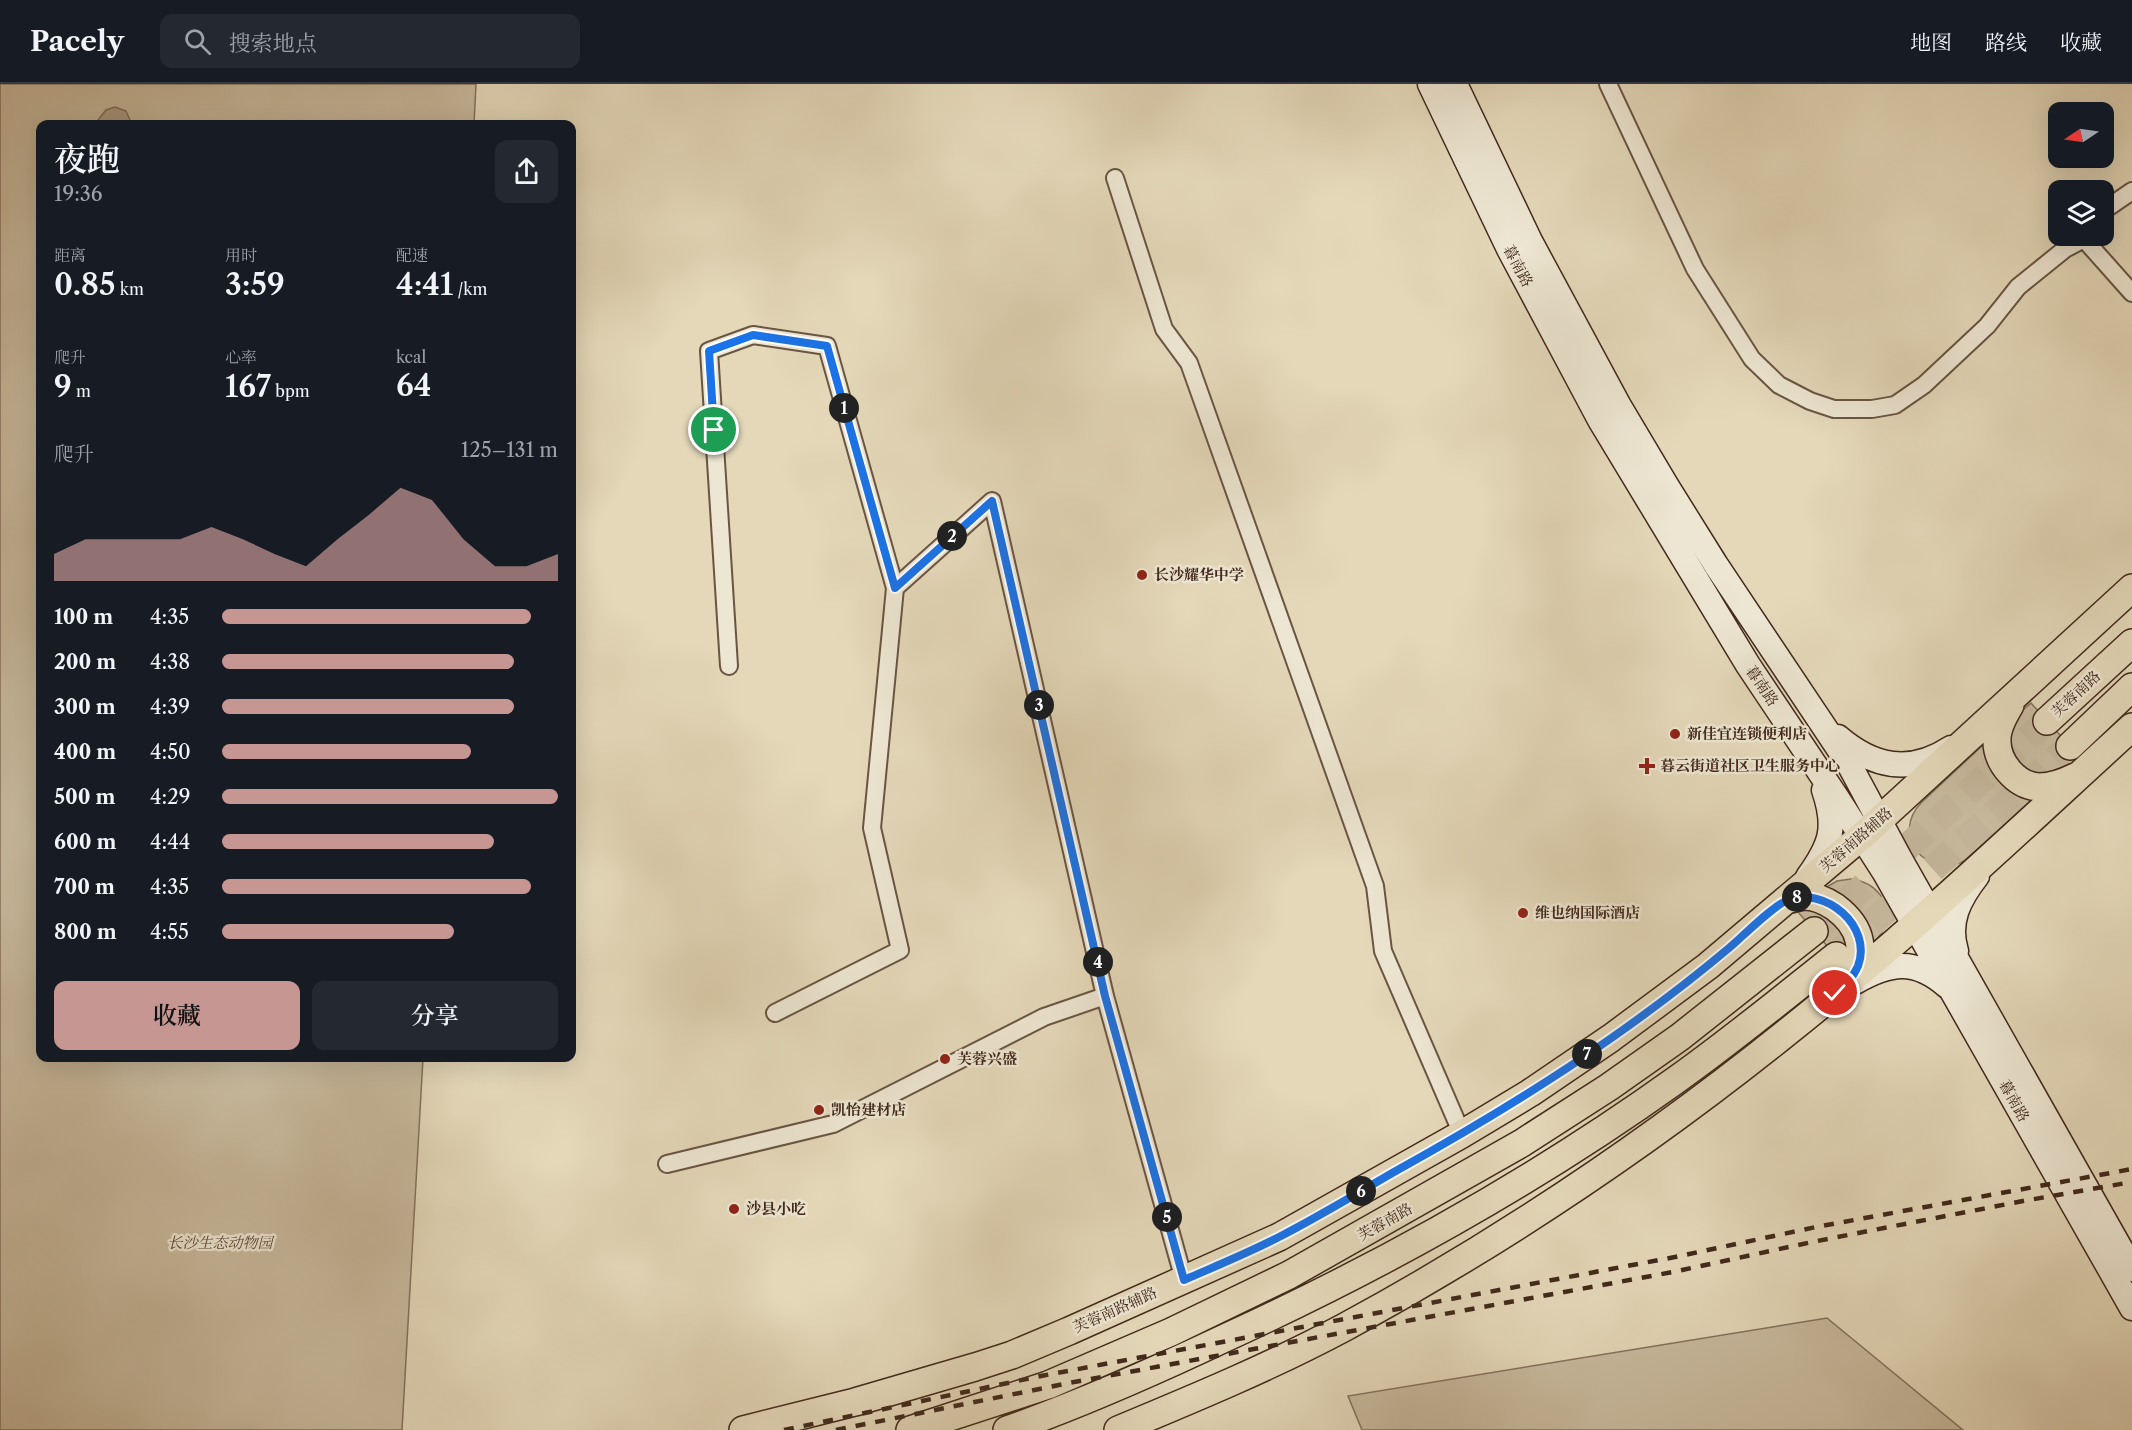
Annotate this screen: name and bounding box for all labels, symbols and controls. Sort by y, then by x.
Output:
search box [160,14,580,68]
text: Pacely [30,24,124,58]
icon: search [181,25,214,58]
text: 搜索地点 [229,30,317,57]
text: 地图 [1910,30,1952,55]
text: 路线 [1985,30,2027,55]
text: 收藏 [2060,30,2102,55]
north arrow [2048,102,2114,168]
map controls [2048,102,2114,246]
text: 夜跑 [54,139,120,180]
button: share [495,140,558,203]
button: layers [2048,180,2114,246]
text: 19:36 [54,182,102,206]
street label: 暮南路 [1499,241,1537,290]
text: 距离 [54,245,86,265]
text: 用时 [225,245,257,265]
text: 配速 [396,245,428,265]
text: 0.85 [54,266,116,303]
text: 3:59 [225,266,285,303]
text: 4:41 [396,266,453,303]
text: km [116,279,144,299]
text: /km [453,279,487,299]
text: 爬升 [54,347,86,367]
text: 心率 [225,347,257,367]
text: kcal [396,347,426,367]
text: 64 [396,367,431,404]
text: 9 [54,368,72,405]
text: 167 [225,368,271,405]
text: m [72,381,91,401]
text: bpm [271,381,310,401]
pin: 1 [829,393,859,423]
text: 1 [840,398,848,418]
pin [688,404,739,455]
icon: arrive [697,413,730,446]
text: 125–131 m [461,438,558,462]
text: 爬升 [54,442,94,466]
pin: 2 [937,521,967,551]
text: 2 [947,526,957,546]
place label: 长沙耀华中学 [1154,565,1244,584]
marker: 长沙耀华中学 [1135,568,1149,582]
text: 100 m [54,605,113,629]
text: 4:35 [150,605,189,629]
text: 200 m [54,650,116,674]
text: 4:38 [150,650,190,674]
street label: 暮南路 [1742,662,1783,710]
street label: 芙蓉南路 [2047,666,2104,721]
pin: 3 [1024,690,1054,720]
text: 300 m [54,695,116,719]
text: 4:39 [150,695,190,719]
text: 3 [1034,695,1044,715]
place label: 新佳宜连锁便利店 [1687,724,1807,743]
marker: 新佳宜连锁便利店 [1668,727,1682,741]
text: 400 m [54,740,116,764]
text: 4:50 [150,740,191,764]
place label: 暮云街道社区卫生服务中心 [1660,756,1840,775]
marker: 暮云街道社区卫生服务中心 [1638,757,1656,775]
text: 500 m [54,785,115,809]
text: 4:29 [150,785,190,809]
street label: 芙蓉南路辅路 [1815,803,1896,876]
text: 600 m [54,830,116,854]
text: 4:44 [150,830,190,854]
text: 700 m [54,875,115,899]
text: 4:35 [150,875,189,899]
pin: 8 [1782,882,1812,912]
text: 8 [1792,887,1802,907]
place label: 维也纳国际酒店 [1535,903,1640,922]
marker: 维也纳国际酒店 [1516,906,1530,920]
text: 800 m [54,920,117,944]
text: 4:55 [150,920,189,944]
pin: 4 [1083,947,1113,977]
text: 4 [1093,952,1103,972]
pin [1809,967,1860,1018]
icon: check [1818,976,1851,1009]
button: 收藏 [54,981,300,1050]
button: 分享 [312,981,558,1050]
pin: 7 [1572,1039,1602,1069]
text: 7 [1583,1044,1591,1064]
place label: 芙蓉兴盛 [957,1049,1017,1068]
marker: 芙蓉兴盛 [938,1052,952,1066]
street label: 暮南路 [1995,1076,2034,1125]
place label: 凯怡建材店 [831,1100,906,1119]
marker: 凯怡建材店 [812,1103,826,1117]
pin: 6 [1346,1176,1376,1206]
text: 6 [1356,1181,1366,1201]
place label: 沙县小吃 [746,1199,806,1218]
street label: 芙蓉南路 [1354,1199,1416,1244]
marker: 沙县小吃 [727,1202,741,1216]
pin: 5 [1152,1202,1182,1232]
text: 5 [1163,1207,1171,1227]
park label: 长沙生态动物园 [167,1233,274,1252]
street label: 芙蓉南路辅路 [1070,1283,1160,1337]

